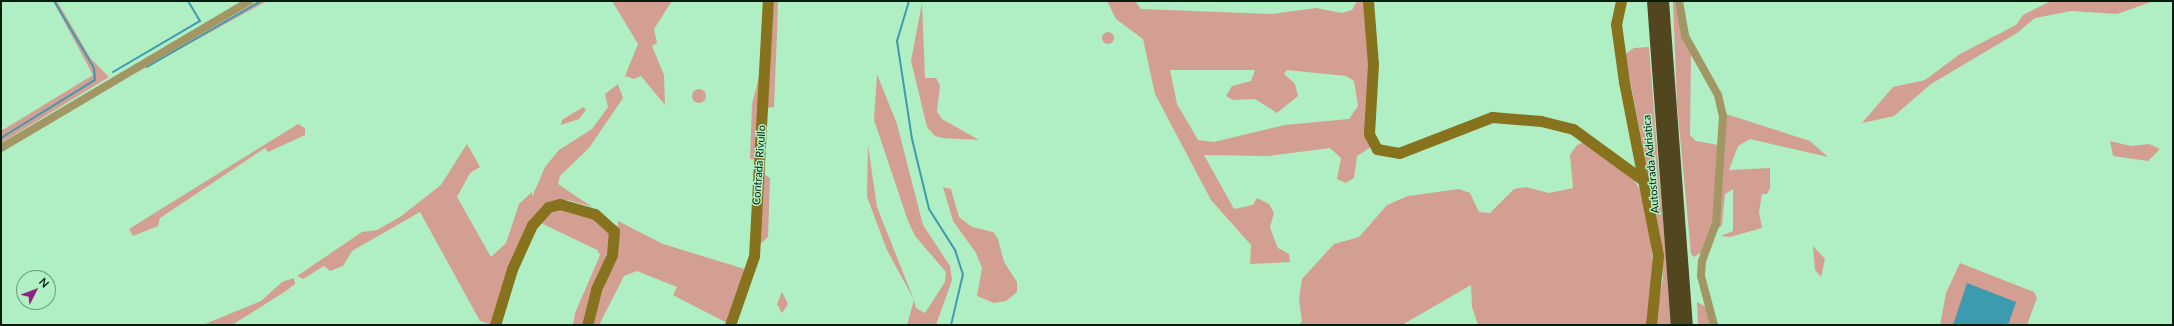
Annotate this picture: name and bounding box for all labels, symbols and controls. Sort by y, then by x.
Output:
street label: Autostrada Adriatica [1640,114,1662,214]
street label: Contrada Rivullo [750,125,768,205]
north arrow [16,270,56,310]
text: N [37,275,52,290]

